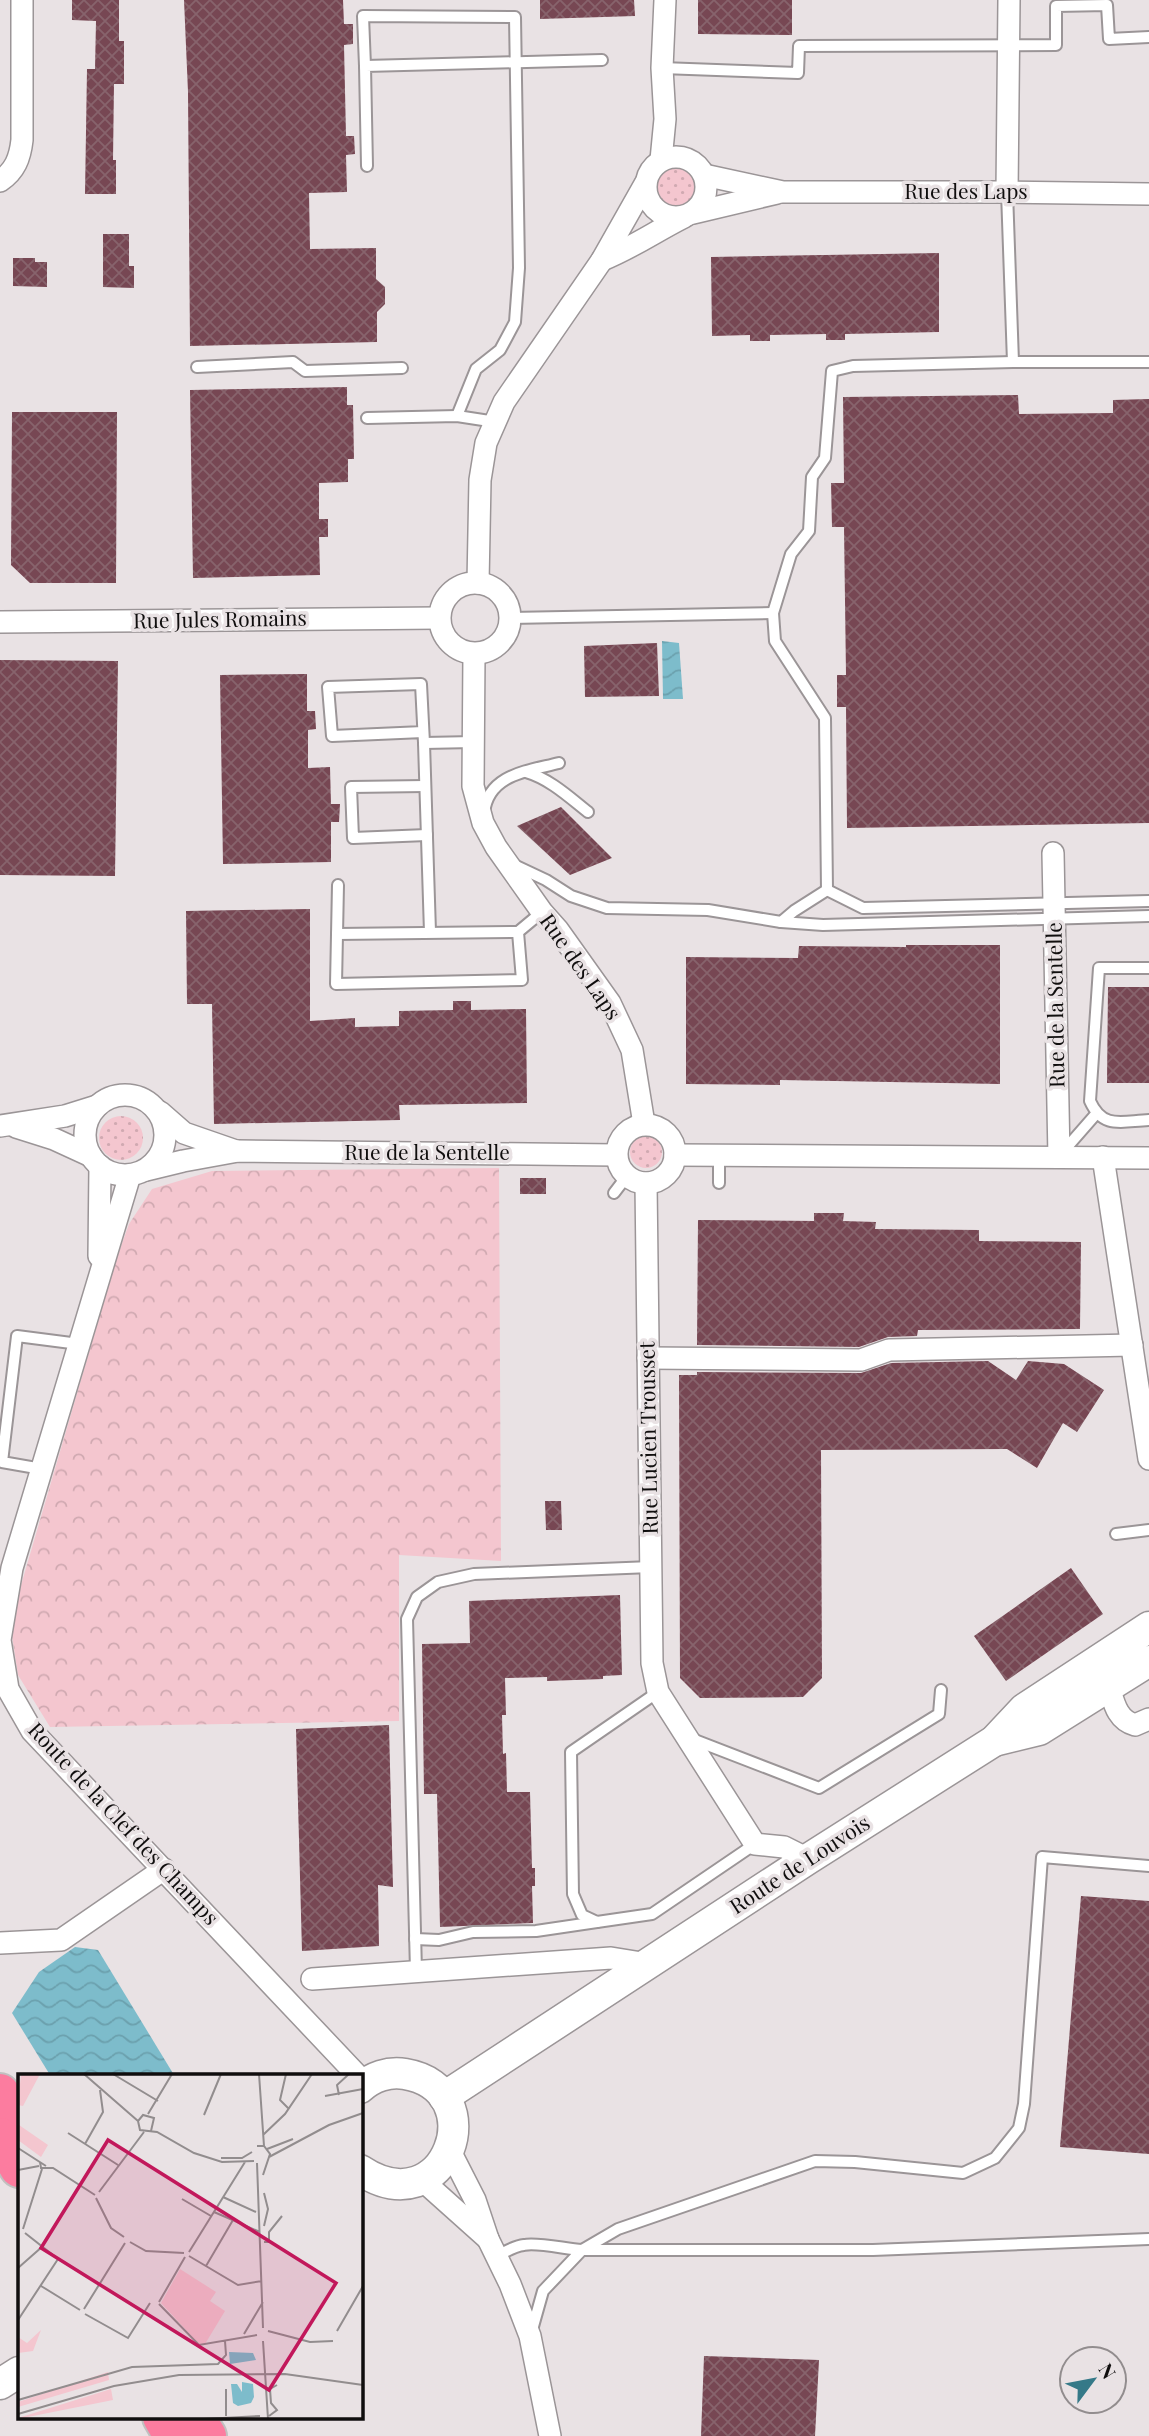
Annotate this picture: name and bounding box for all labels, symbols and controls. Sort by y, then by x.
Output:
street label: Rue des Laps [904,176,1028,204]
street label: Rue Jules Romains [133,602,307,634]
street label: Rue des Laps [535,907,629,1024]
street label: Rue de la Sentelle [1039,922,1069,1088]
street label: Rue de la Sentelle [344,1137,510,1165]
street label: Rue Lucien Trousset [631,1341,663,1535]
street label: Route de la Clef des Champs [23,1715,226,1930]
street label: Route de Louvois [723,1808,874,1919]
inset map [18,2074,362,2418]
north arrow [1058,2345,1128,2415]
text: N [1094,2358,1123,2383]

